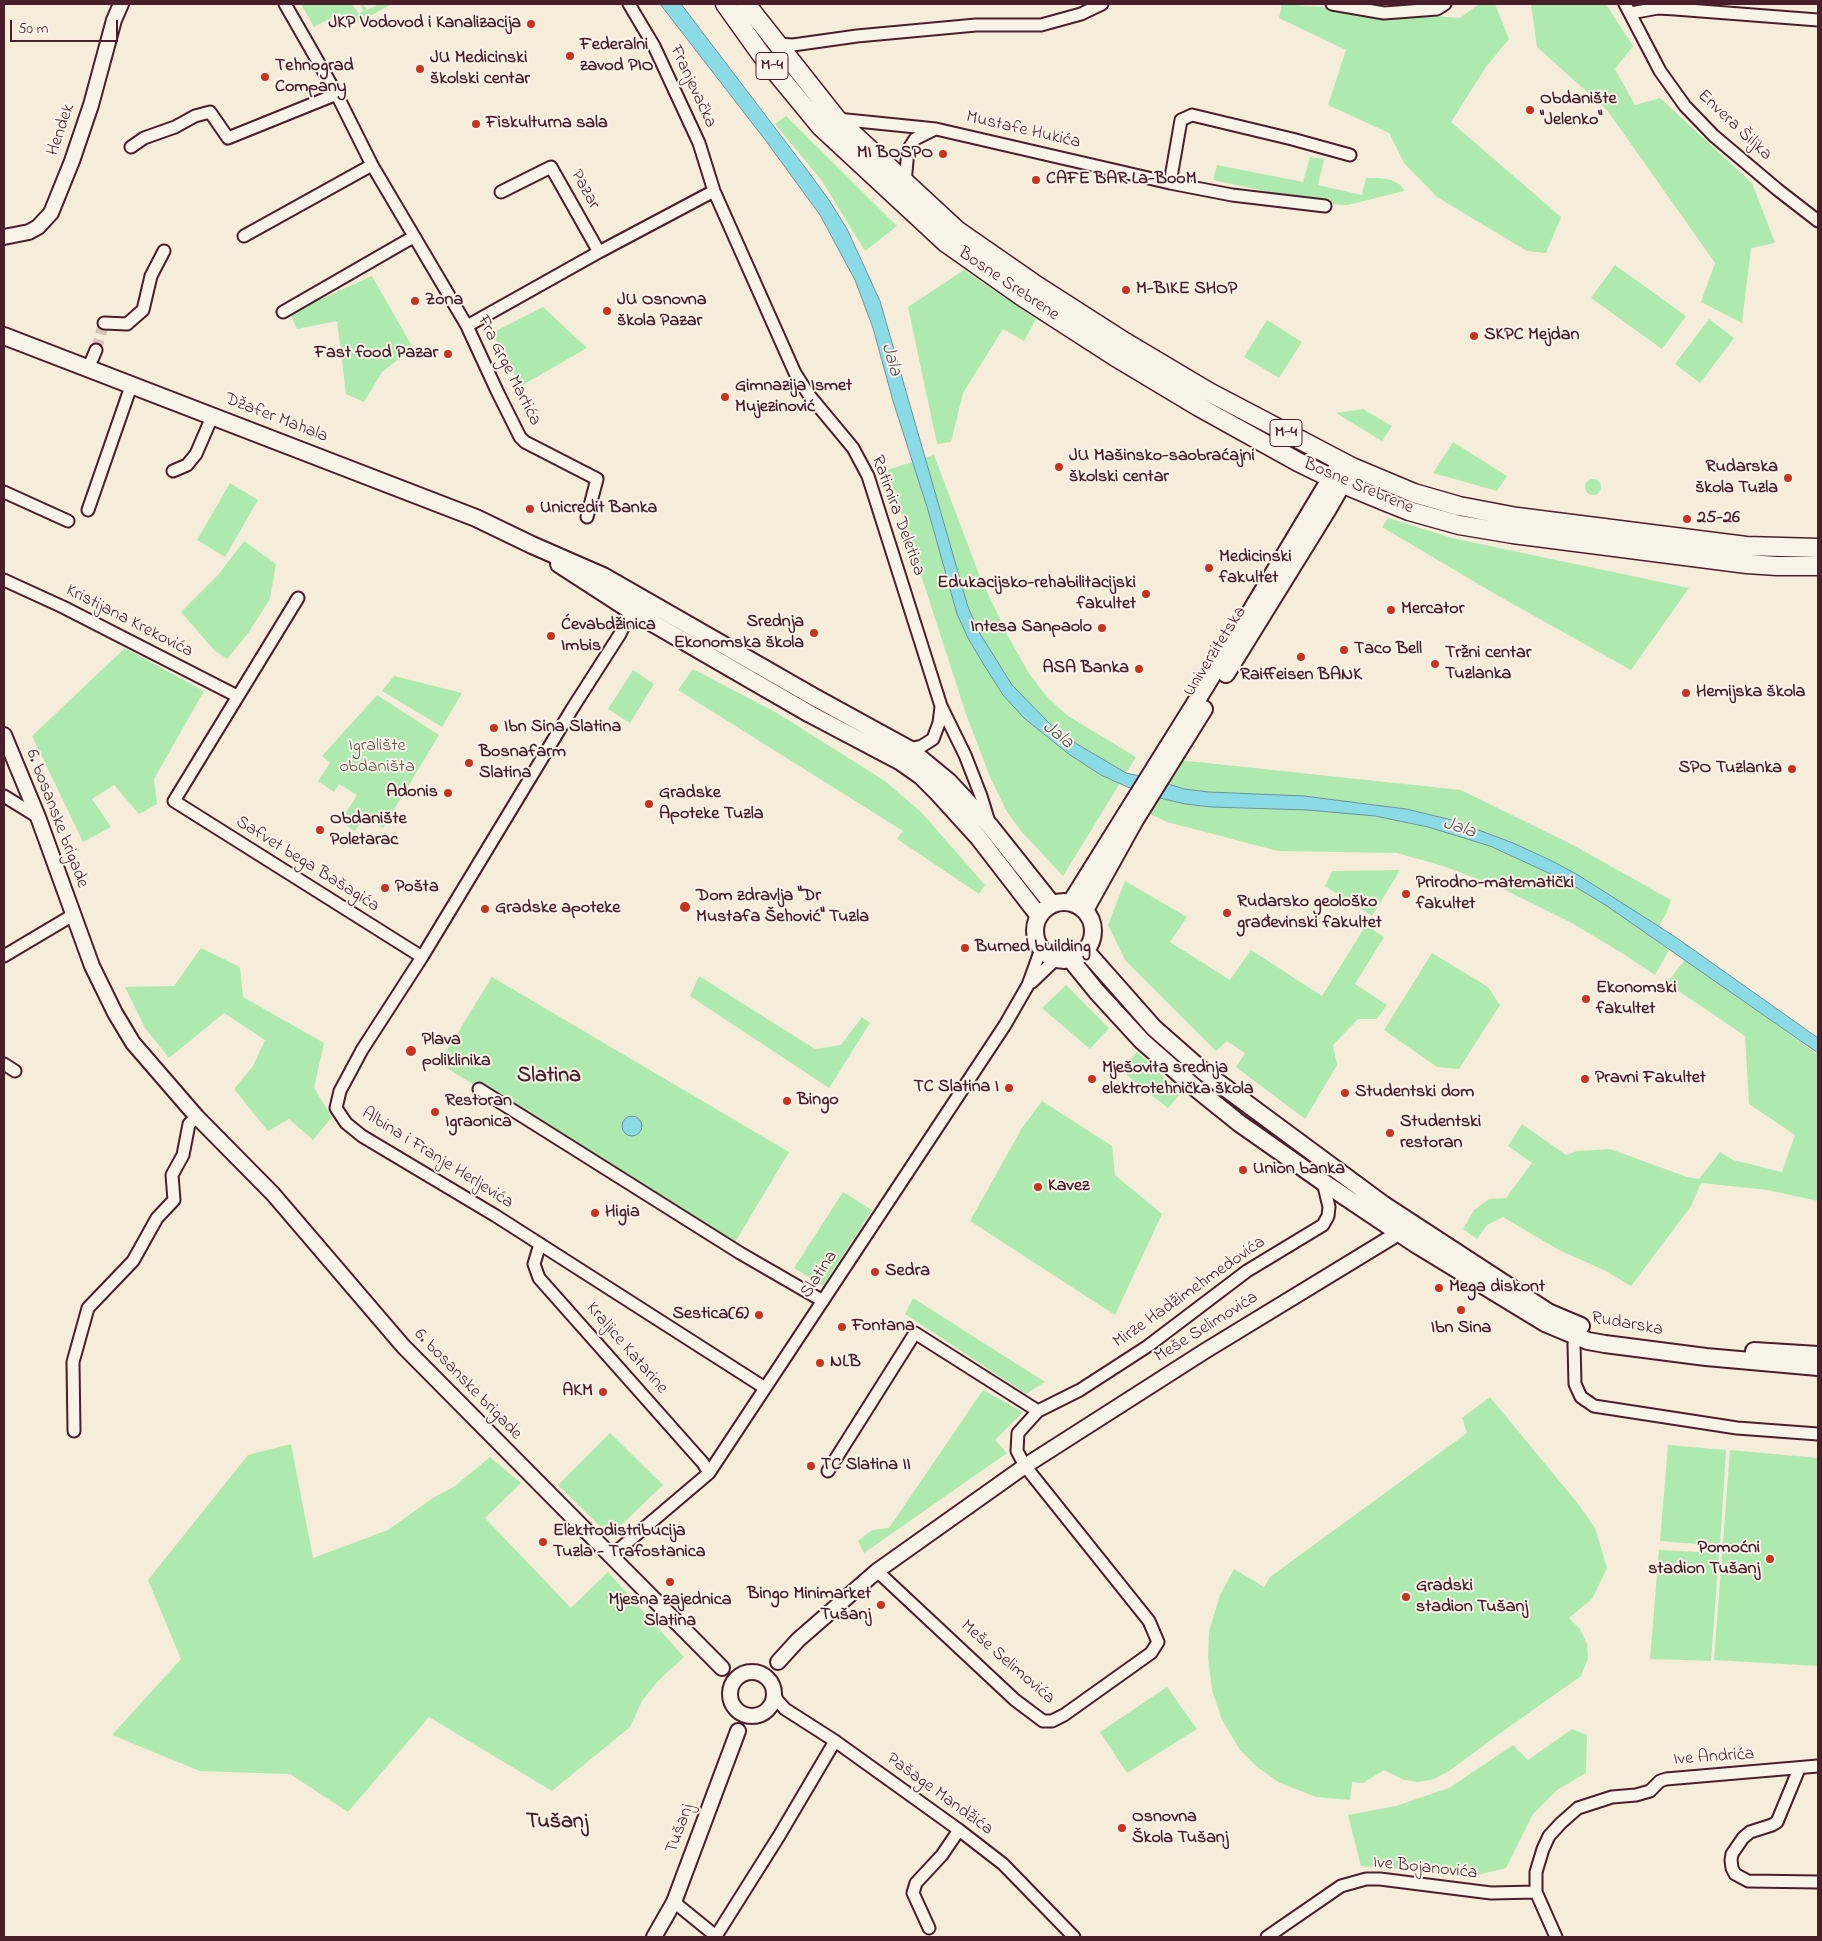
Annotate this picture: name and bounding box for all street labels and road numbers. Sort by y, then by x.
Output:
street label: Franjevačka [664,42,720,132]
road number: M-4 [756,52,788,80]
street label: Envera Šiljka [1692,86,1776,166]
street label: Hendek [43,101,81,159]
street label: Mustafe Hukića [964,107,1082,155]
street label: Pazar [564,166,604,214]
street label: Bosne Srebrene [953,243,1063,327]
street label: Fra Grge Martića [471,312,545,430]
street label: Džafer Mahala [221,389,331,449]
road number: M-4 [1270,419,1302,446]
street label: Ratimira Deletisa [865,453,929,579]
street label: Bosne Srebrene [1300,454,1416,520]
street label: Kristijana Krekovića [62,581,196,663]
street label: Univerzitetska [1180,603,1252,701]
street label: 6. bosanske brigade [20,747,92,891]
street label: Safvet bega Bašagića [231,812,383,918]
street label: Albina i Franje Herljevića [357,1103,517,1215]
street label: Mirze Hadžimehmedovića [1110,1232,1270,1354]
street label: Slatina [797,1247,843,1303]
street label: Meše Selimovića [1151,1288,1263,1368]
street label: Kraljice Katarine [580,1299,672,1399]
street label: Rudarska [1589,1308,1665,1342]
street label: 6. bosanske brigade [408,1325,526,1445]
street label: Meše Selimovića [955,1616,1059,1710]
street label: Ive Andrića [1673,1744,1755,1772]
street label: Pašage Mandžića [881,1749,997,1841]
street label: Tušanj [662,1801,700,1857]
street label: Ive Bojanovića [1372,1853,1478,1885]

